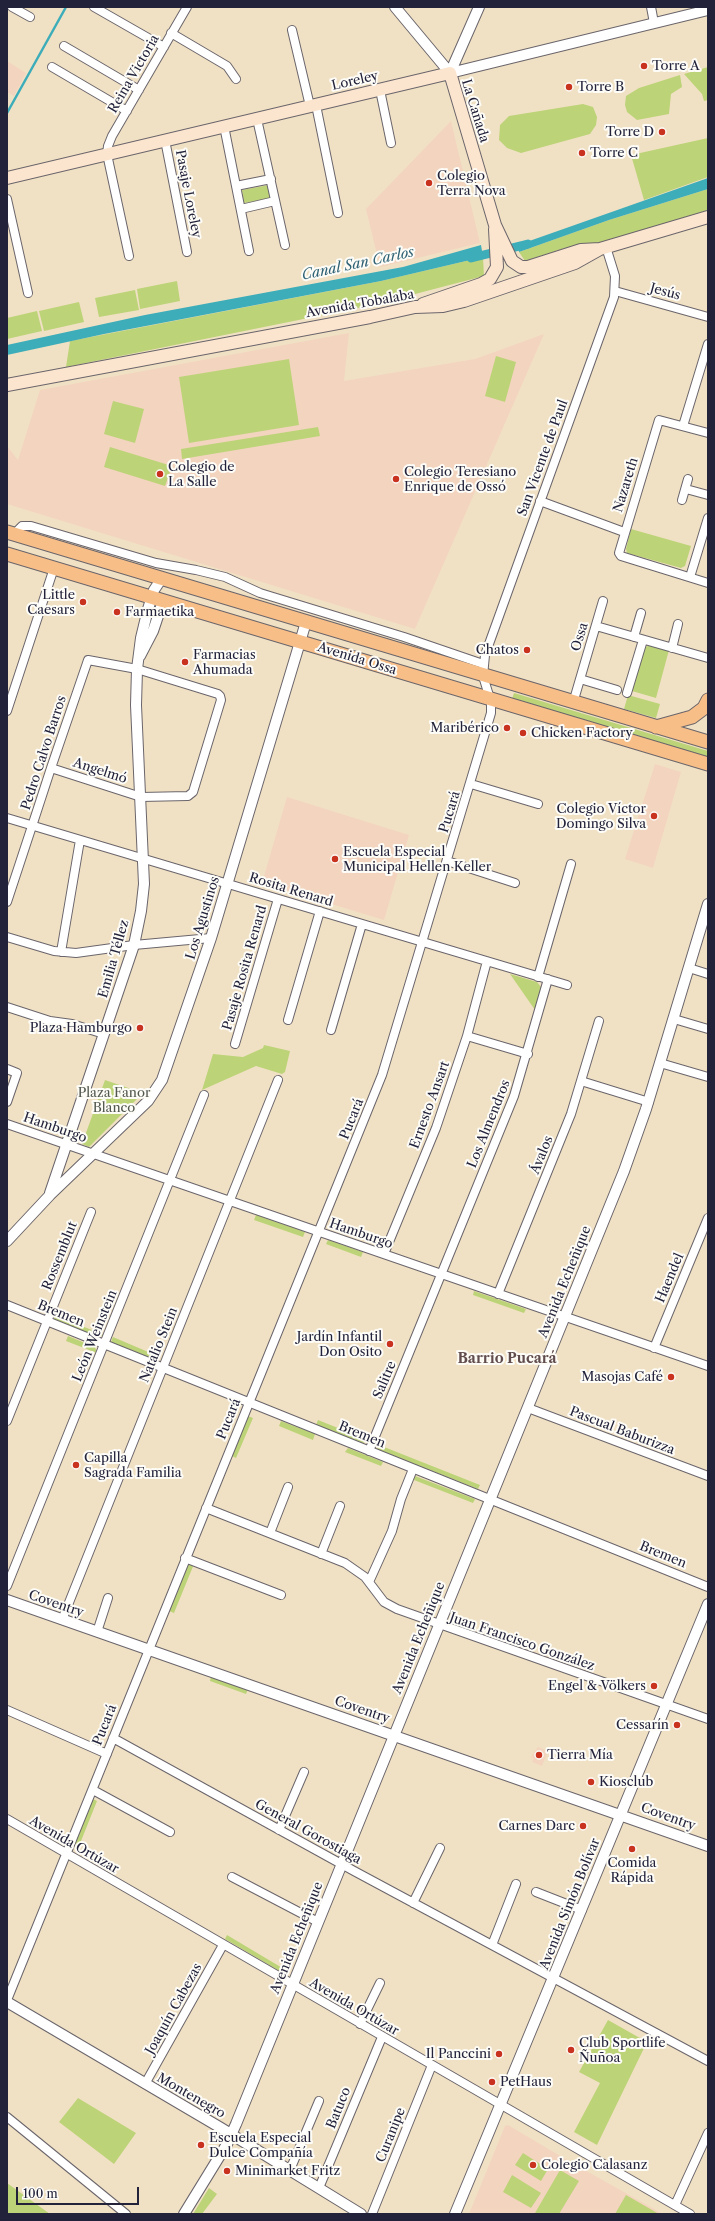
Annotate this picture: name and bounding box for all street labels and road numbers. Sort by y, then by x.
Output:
street label: Reina Victoria [105,32,163,116]
street label: Loreley [330,68,380,94]
street label: La Cañada [458,77,492,145]
street label: Pasaje Loreley [172,149,204,239]
street label: Jesús [648,280,682,304]
street label: Avenida Tobalaba [305,287,415,321]
street label: San Vicente de Paul [515,398,571,518]
street label: Nazareth [610,456,642,514]
street label: Ossa [568,621,592,653]
street label: Avenida Ossa [315,640,399,678]
street label: Pedro Calvo Barros [18,694,70,812]
street label: Angelmó [71,755,129,787]
street label: Pucará [436,789,464,835]
street label: Rosita Renard [247,870,335,910]
street label: Los Agustinos [183,875,223,961]
street label: Pasaje Rosita Renard [220,904,270,1032]
street label: Emilia Téllez [95,918,133,1000]
street label: Ernesto Ansart [407,1059,453,1151]
street label: Los Almendros [464,1078,514,1170]
street label: Pucará [337,1096,367,1142]
street label: Hamburgo [21,1110,89,1146]
street label: Ávalos [527,1134,557,1176]
street label: Hamburgo [327,1216,395,1252]
street label: Rossemblut [39,1220,81,1292]
street label: Avenida Echeñique [535,1224,595,1340]
street label: Haendel [653,1251,687,1305]
street label: León Weinstein [70,1288,120,1384]
street label: Bremen [35,1298,87,1330]
street label: Natalio Stein [137,1305,181,1385]
street label: Salitre [370,1359,400,1401]
street label: Pucará [214,1396,244,1442]
street label: Pascual Baburizza [567,1404,677,1458]
street label: Bremen [336,1419,388,1451]
street label: Bremen [637,1539,689,1571]
street label: Avenida Echeñique [389,1580,449,1696]
street label: Coventry [27,1587,85,1621]
street label: Juan Francisco González [447,1610,597,1674]
street label: Coventry [333,1693,391,1727]
street label: Pucará [90,1702,120,1748]
street label: General Gorostiaga [252,1796,364,1868]
street label: Coventry [639,1800,697,1834]
street label: Avenida Ortúzar [26,1813,122,1877]
street label: Avenida Simón Bolívar [536,1836,604,1972]
street label: Avenida Echeñique [267,1880,327,1996]
street label: Joaquín Cabezas [142,1961,206,2057]
street label: Avenida Ortúzar [306,1975,402,2039]
street label: Montenegro [154,2070,228,2122]
street label: Batuco [324,2085,354,2131]
street label: Curanipe [373,2105,409,2165]

